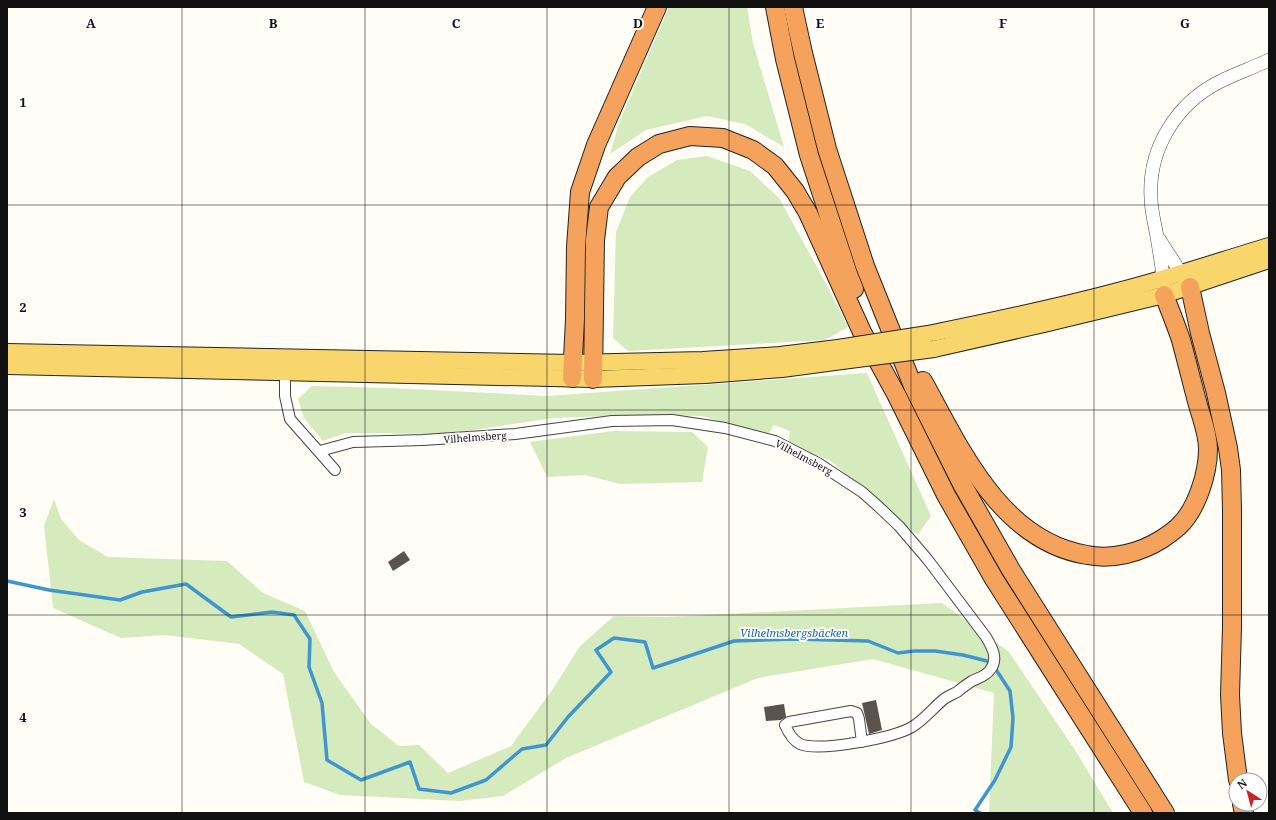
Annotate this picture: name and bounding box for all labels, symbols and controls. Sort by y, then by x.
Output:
text: A [86,14,96,32]
text: B [269,14,278,32]
text: C [452,14,461,32]
text: D [633,14,643,32]
text: E [816,14,825,32]
text: F [999,14,1007,32]
text: G [1180,14,1190,32]
text: 1 [19,93,27,111]
text: 2 [19,298,27,316]
street label: Vilhelmsberg [443,428,508,446]
street label: Vilhelmsberg [773,436,836,478]
text: 3 [19,503,27,521]
water label: Vilhelmsbergsbäcken [740,625,848,640]
text: 4 [19,708,27,726]
north arrow [1228,772,1268,812]
text: N [1234,775,1250,792]

